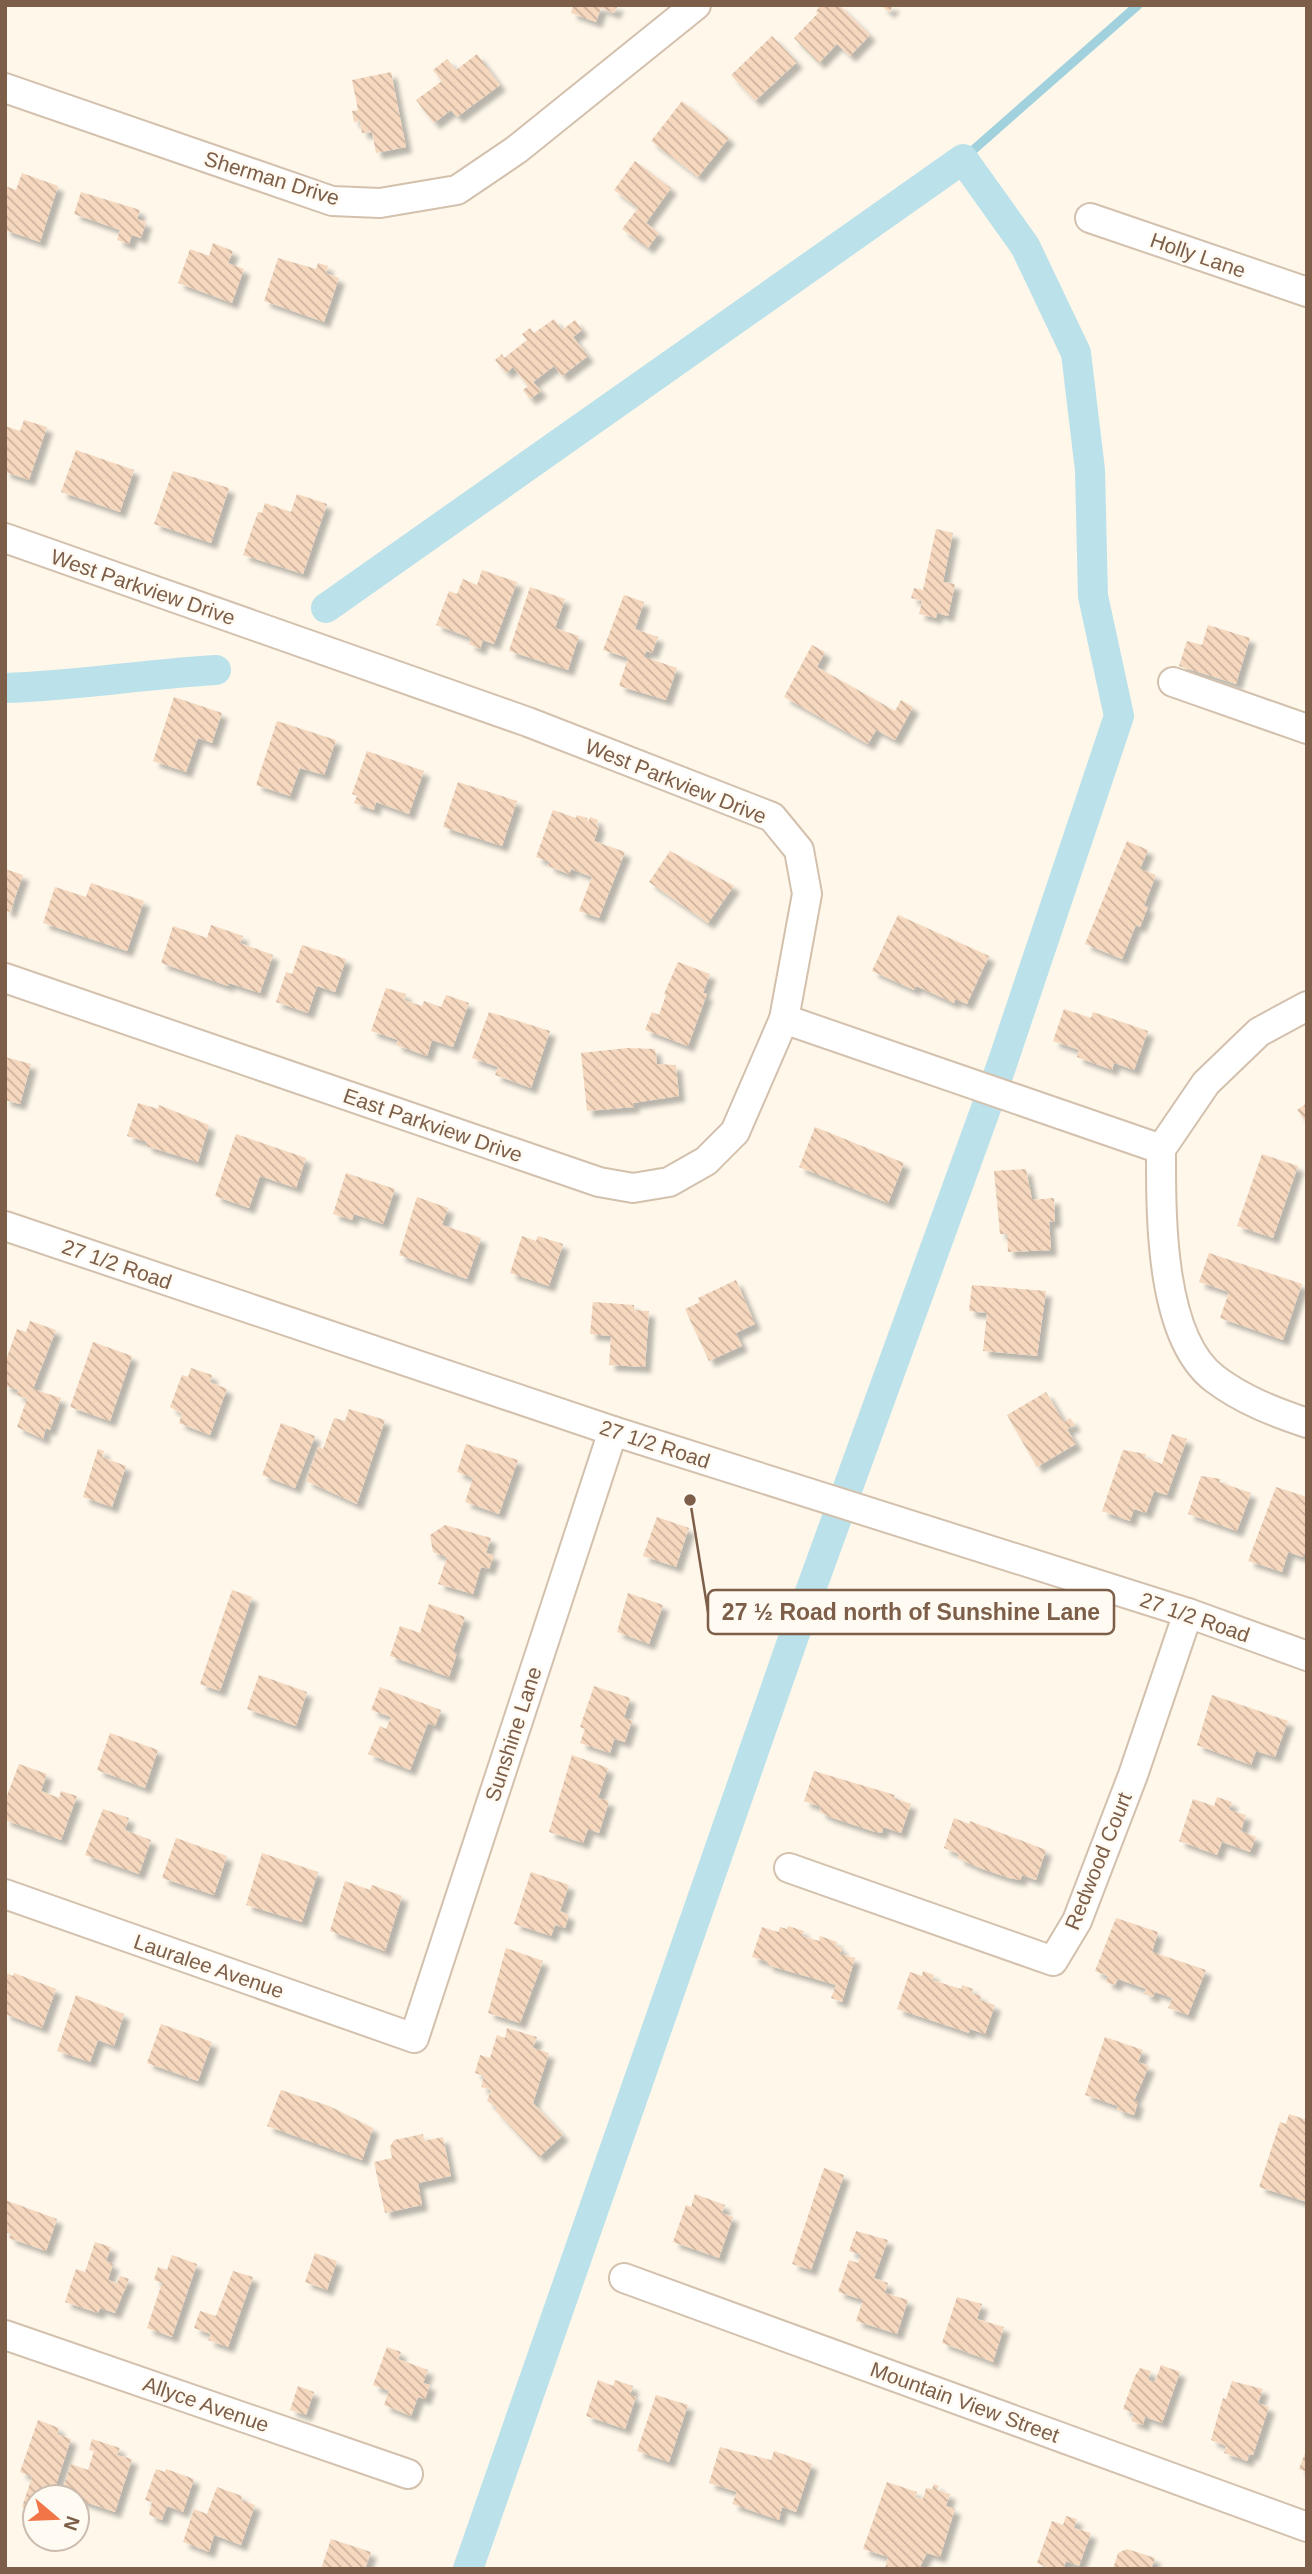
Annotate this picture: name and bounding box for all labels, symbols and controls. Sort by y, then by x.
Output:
street label: Sherman Drive [202,147,342,209]
street label: Holly Lane [1147,228,1249,282]
street label: West Parkview Drive [48,545,238,629]
street label: West Parkview Drive [582,734,770,828]
street label: East Parkview Drive [340,1084,526,1166]
street label: 27 1/2 Road [59,1234,175,1294]
street label: 27 1/2 Road [597,1415,713,1473]
street label: 27 1/2 Road [1137,1587,1253,1647]
callout: 27 ½ Road north of Sunshine Lane [708,1590,1114,1634]
text: 27 ½ Road north of Sunshine Lane [722,1599,1100,1625]
street label: Sunshine Lane [480,1664,546,1804]
street label: Redwood Court [1060,1789,1136,1933]
street label: Lauralee Avenue [131,1930,287,2002]
street label: Mountain View Street [867,2357,1063,2447]
street label: Allyce Avenue [140,2372,272,2436]
north arrow [21,2483,91,2553]
text: N [59,2513,84,2533]

